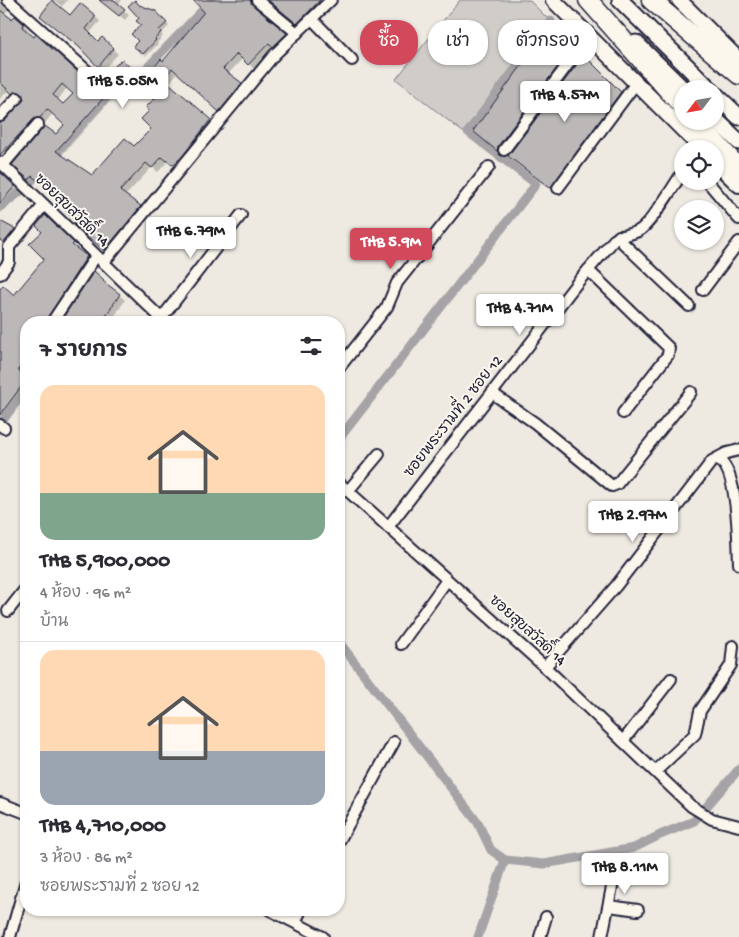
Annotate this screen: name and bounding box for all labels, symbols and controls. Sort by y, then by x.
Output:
chip: ซื้อ [360,20,418,65]
chip: เช่า [428,20,488,65]
chip: ตัวกรอง [498,20,597,65]
pin: THB 5.05M [66,66,180,109]
text: THB 5.05M [88,73,158,92]
pin: THB 4.57M [508,80,622,123]
north arrow [674,80,724,130]
map controls [674,80,724,250]
text: THB 4.57M [531,87,599,106]
button: locate [674,140,724,190]
street label: ซอยสุขสวัสดิ์ 14 [30,165,117,251]
button: layers [674,200,724,250]
pin: THB 6.79M [134,216,248,259]
text: THB 6.79M [157,223,225,242]
pin: THB 5.9M [339,228,443,270]
text: THB 5.9M [361,234,421,253]
pin: THB 4.71M [463,294,577,336]
text: THB 4.71M [487,300,553,319]
icon: filters [297,332,325,360]
text: 7 รายการ [40,340,128,365]
street label: ซอยพระรามที่ 2 ซอย 12 [395,348,507,482]
icon: home [138,417,228,507]
pin: THB 2.97M [576,500,690,543]
text: THB 2.97M [599,507,667,526]
text: THB 5,900,000 [40,550,170,575]
text: 4 ห้อง · 96 m² [40,585,131,604]
street label: ซอยสุขสวัสดิ์ 14 [485,586,574,670]
text: บ้าน [40,614,68,633]
icon: home [138,683,228,773]
text: THB 4,710,000 [40,815,166,840]
text: 3 ห้อง · 86 m² [40,850,133,869]
pin: THB 8.11M [568,852,682,895]
text: THB 8.11M [592,859,658,878]
text: ซอยพระรามที่ 2 ซอย 12 [40,879,200,898]

